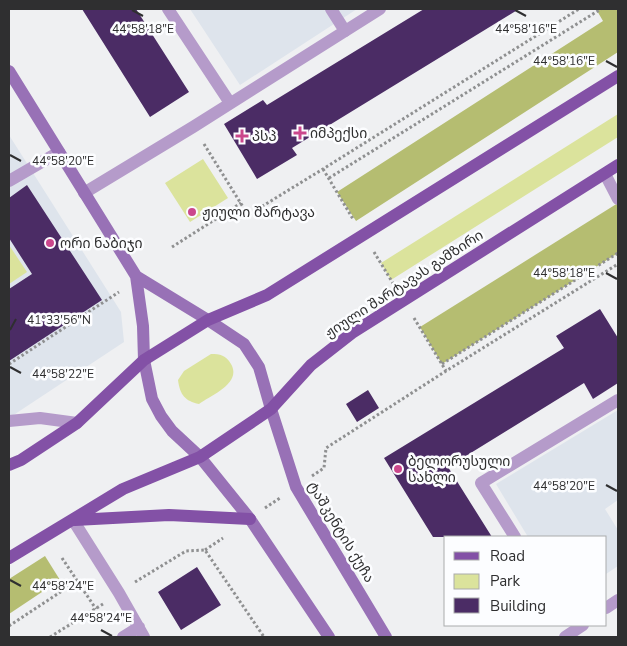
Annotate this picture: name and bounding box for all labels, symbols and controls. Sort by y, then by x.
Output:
text: 44°58'18"E [112,21,174,37]
text: 44°58'16"E [495,21,557,37]
text: 44°58'16"E [533,53,595,69]
place label: იმპექსი [310,124,367,143]
place label: პსპ [252,127,277,146]
marker: იმპექსი [294,127,306,139]
marker: პსპ [236,130,248,142]
text: 44°58'20"E [32,153,94,169]
place label: ჟიული შარტავა [202,203,315,222]
marker: ჟიული შარტავა [186,206,198,218]
street label: ჟიული შარტავას გამზირი [321,226,487,342]
place label: ორი ნაბიჯი [60,234,143,253]
marker: ორი ნაბიჯი [44,237,56,249]
text: 44°58'18"E [533,265,595,281]
text: 41°33'56"N [27,312,91,328]
text: 44°58'22"E [32,366,94,382]
place label: ბელორუსული სახლი [408,452,510,487]
marker: ბელორუსული სახლი [392,463,404,475]
street label: ტაშკენტის ქუჩა [303,478,379,586]
text: 44°58'20"E [533,478,595,494]
legend [444,536,607,626]
text: Road [490,546,525,566]
text: Park [490,571,520,591]
text: 44°58'24"E [32,578,94,594]
text: Building [490,596,546,616]
text: 44°58'24"E [70,610,132,626]

